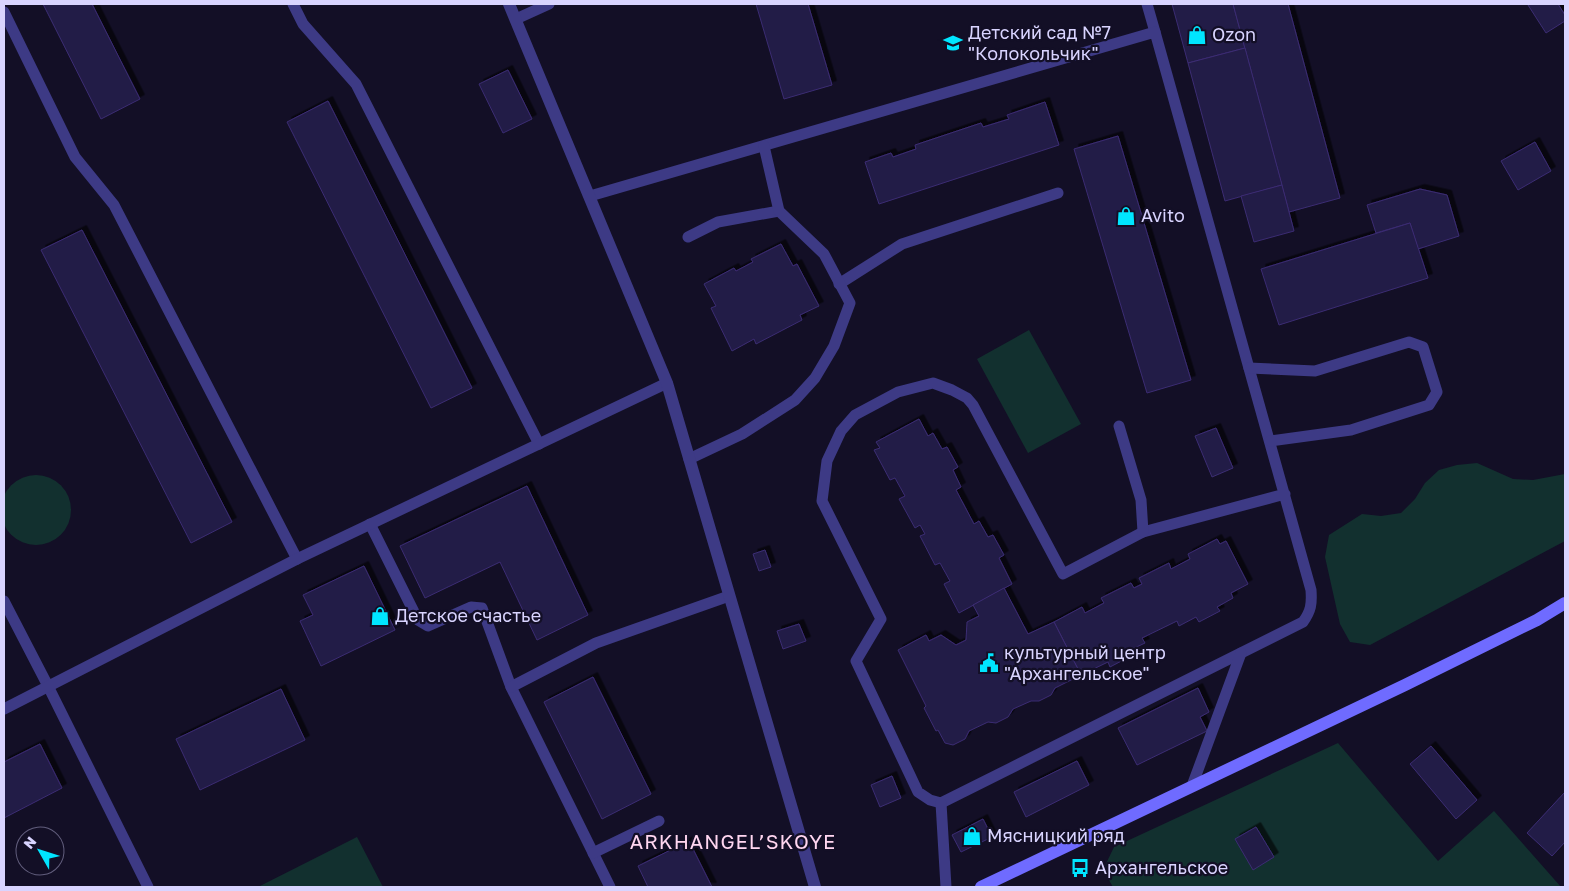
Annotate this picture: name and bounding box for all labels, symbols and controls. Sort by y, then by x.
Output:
place label: Детский сад №7 "Колокольчик" [968,21,1111,64]
place label: Ozon [1212,23,1256,45]
shop icon: Ozon [1186,24,1208,46]
school or university icon: Детский сад №7 "Колокольчик" [942,32,964,54]
place label: Avito [1141,204,1185,226]
shop icon: Avito [1115,205,1137,227]
place label: Детское счастье [395,604,541,626]
shop icon: Детское счастье [369,605,391,627]
place label: культурный центр "Архангельское" [1004,641,1166,684]
public building icon: культурный центр "Архангельское" [978,652,1000,674]
place label: Мясницкий ряд [987,824,1125,846]
shop icon: Мясницкий ряд [961,825,983,847]
north arrow [15,826,65,876]
district label: ARKHANGEL’SKOYE [630,829,836,853]
text: N [20,833,39,852]
place label: Архангельское [1095,856,1228,878]
bus stop icon: Архангельское [1069,857,1091,879]

